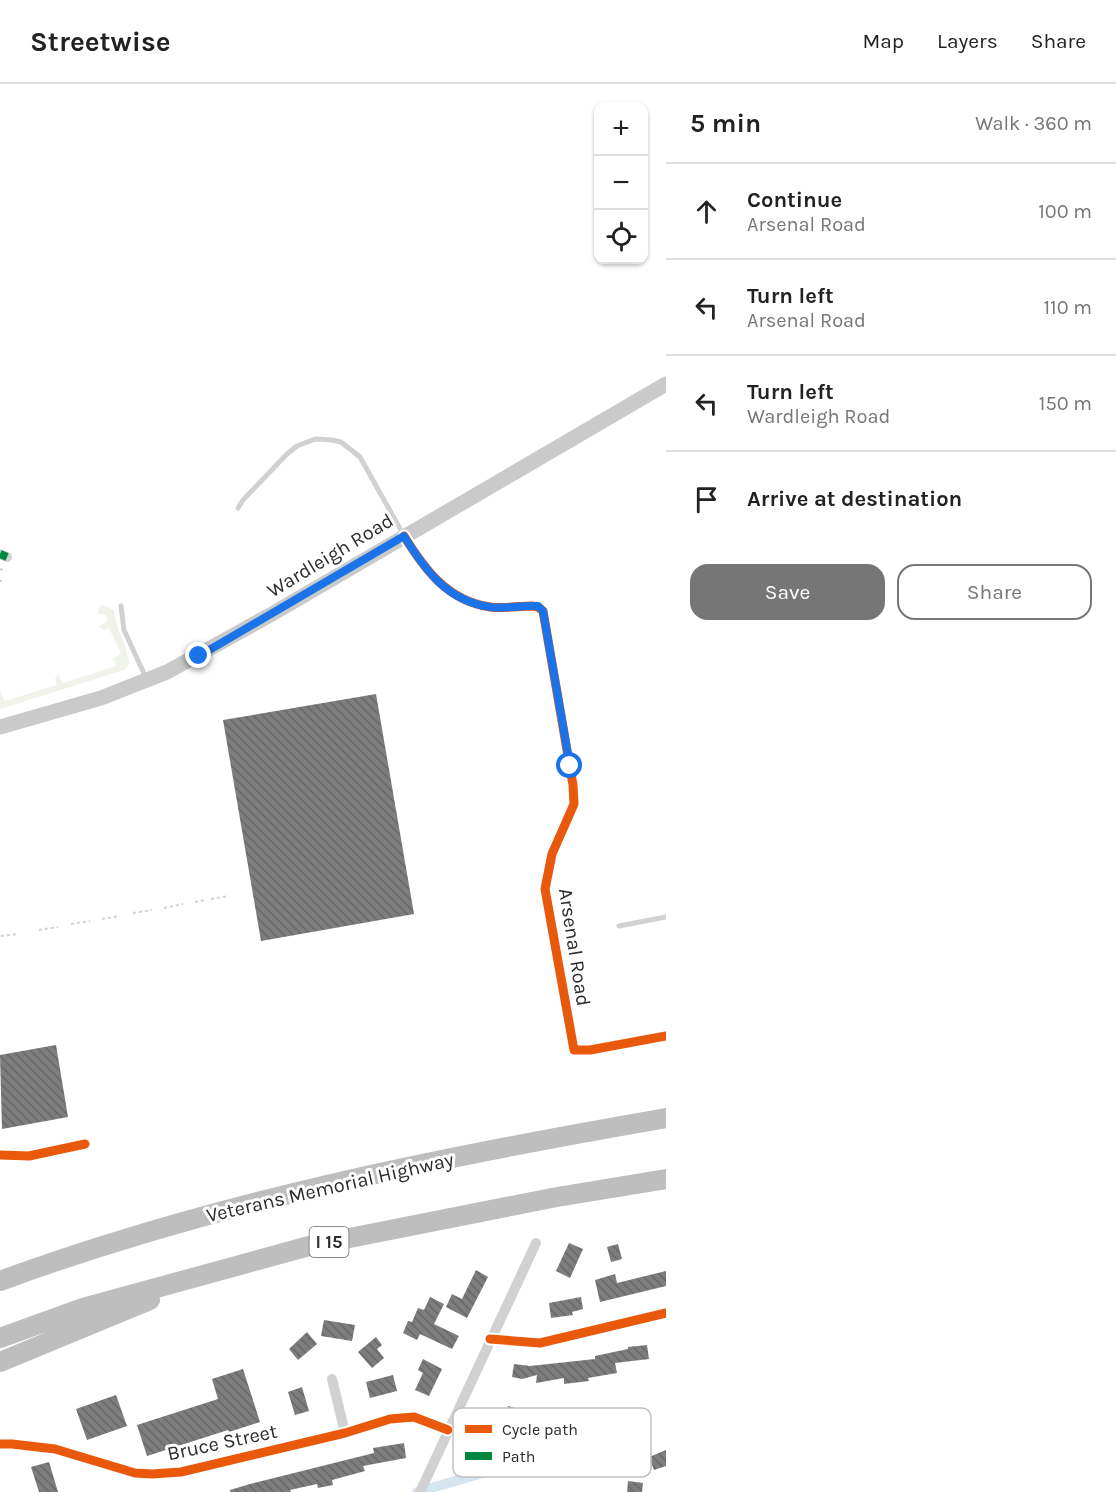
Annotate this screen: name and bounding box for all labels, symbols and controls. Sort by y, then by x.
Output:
text: Streetwise [30,25,171,58]
text: Map [862,29,904,53]
text: Layers [937,29,998,53]
text: Share [1031,29,1086,53]
map controls [594,102,648,264]
button: + [594,102,648,156]
text: 5 min [690,108,761,139]
text: Walk · 360 m [975,112,1092,135]
button: − [594,156,648,210]
text: Continue [747,187,842,213]
icon: ahead [690,195,723,228]
text: 100 m [1038,200,1092,223]
button: locate [594,210,648,264]
text: Arsenal Road [747,213,866,236]
text: Turn left [747,283,834,309]
icon: left [690,291,723,324]
text: 110 m [1043,296,1092,319]
text: Arsenal Road [747,309,866,332]
text: Turn left [747,379,834,405]
icon: left [690,387,723,420]
text: 150 m [1039,392,1092,415]
text: Wardleigh Road [747,405,890,428]
icon: arrive [690,483,723,516]
text: Arrive at destination [747,486,962,512]
street label: Wardleigh Road [263,509,398,602]
button: Save [690,564,885,620]
button: Share [897,564,1092,620]
route end [185,642,211,668]
route start [556,752,582,778]
street label: Arsenal Road [554,887,595,1008]
street label: Veterans Memorial Highway [204,1148,456,1227]
road number: I 15 [310,1227,348,1257]
legend [453,1408,651,1477]
street label: Bruce Street [165,1419,280,1465]
text: Cycle path [502,1420,578,1439]
text: Path [502,1447,535,1466]

